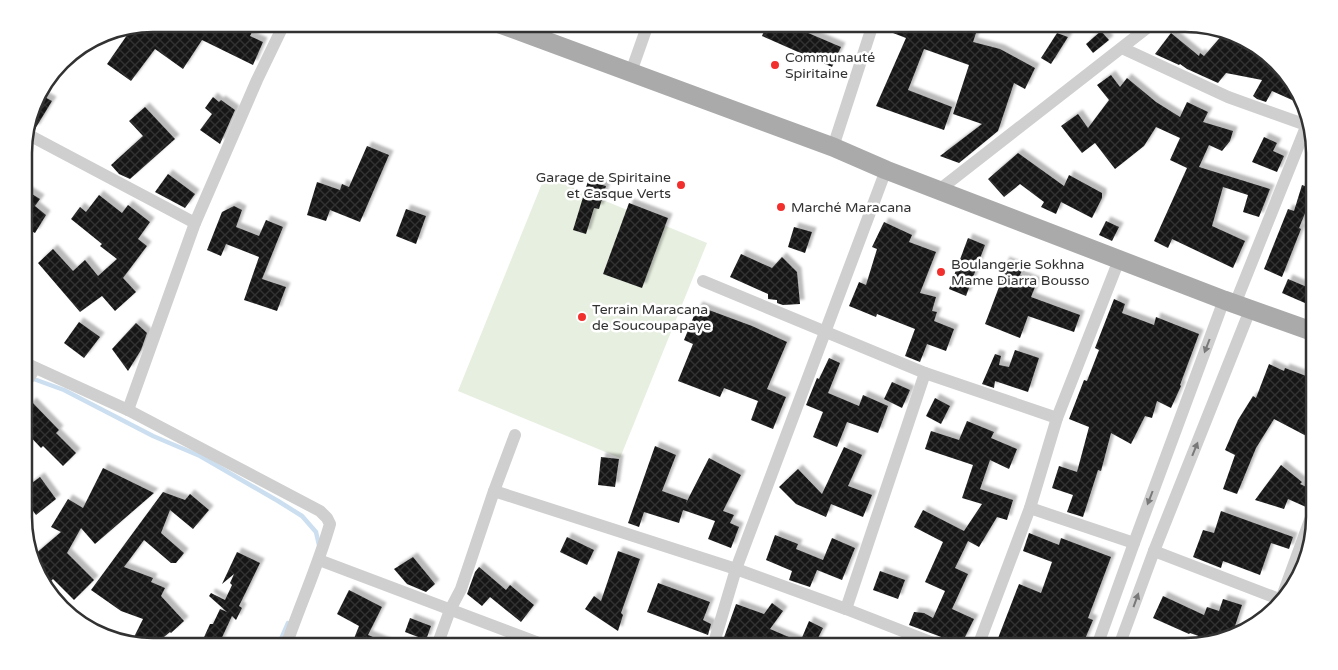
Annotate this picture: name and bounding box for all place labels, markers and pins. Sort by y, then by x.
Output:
place label: Communauté Spiritaine [785,49,875,82]
marker: Communauté Spiritaine [769,59,781,71]
place label: Garage de Spiritaine et Casque Verts [536,169,671,202]
marker: Garage de Spiritaine et Casque Verts [675,179,687,191]
place label: Marché Maracana [791,199,911,216]
marker: Marché Maracana [775,201,787,213]
place label: Boulangerie Sokhna Mame Diarra Bousso [951,256,1089,289]
marker: Boulangerie Sokhna Mame Diarra Bousso [935,266,947,278]
place label: Terrain Maracana de Soucoupapaye [592,301,711,334]
marker: Terrain Maracana de Soucoupapaye [576,311,588,323]

